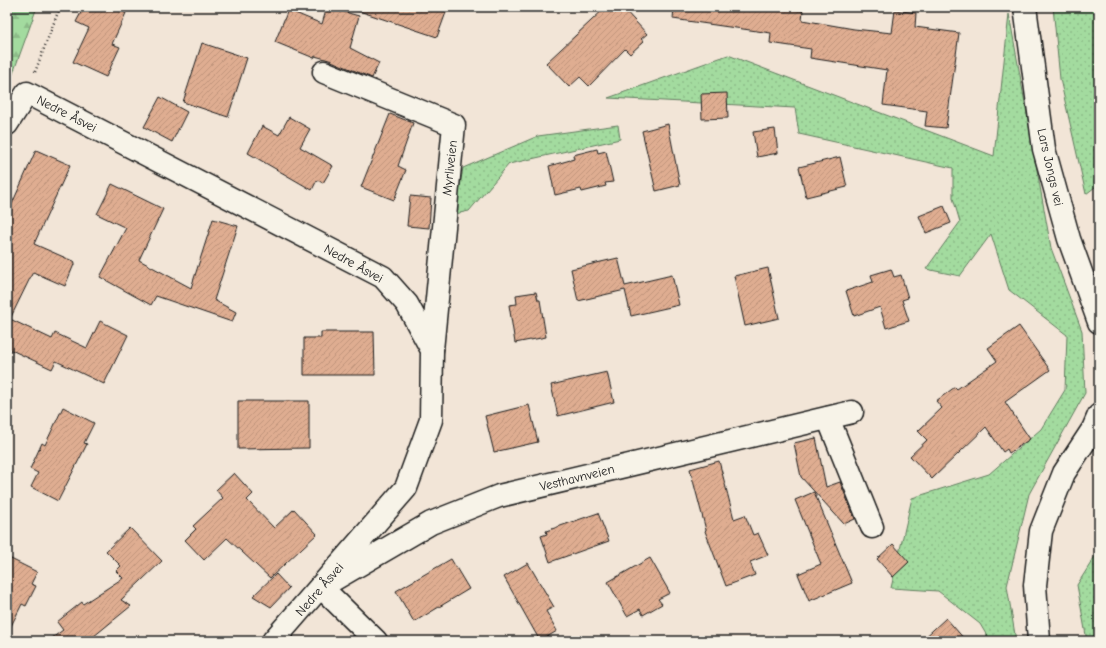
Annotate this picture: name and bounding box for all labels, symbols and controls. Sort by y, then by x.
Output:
street label: Nedre Åsvei [34,91,100,135]
street label: Lars Jongs vei [1034,127,1067,207]
street label: Myrliveien [439,139,460,197]
street label: Nedre Åsvei [322,240,386,286]
street label: Vesthavnveien [538,461,616,494]
street label: Nedre Åsvei [292,559,346,619]

